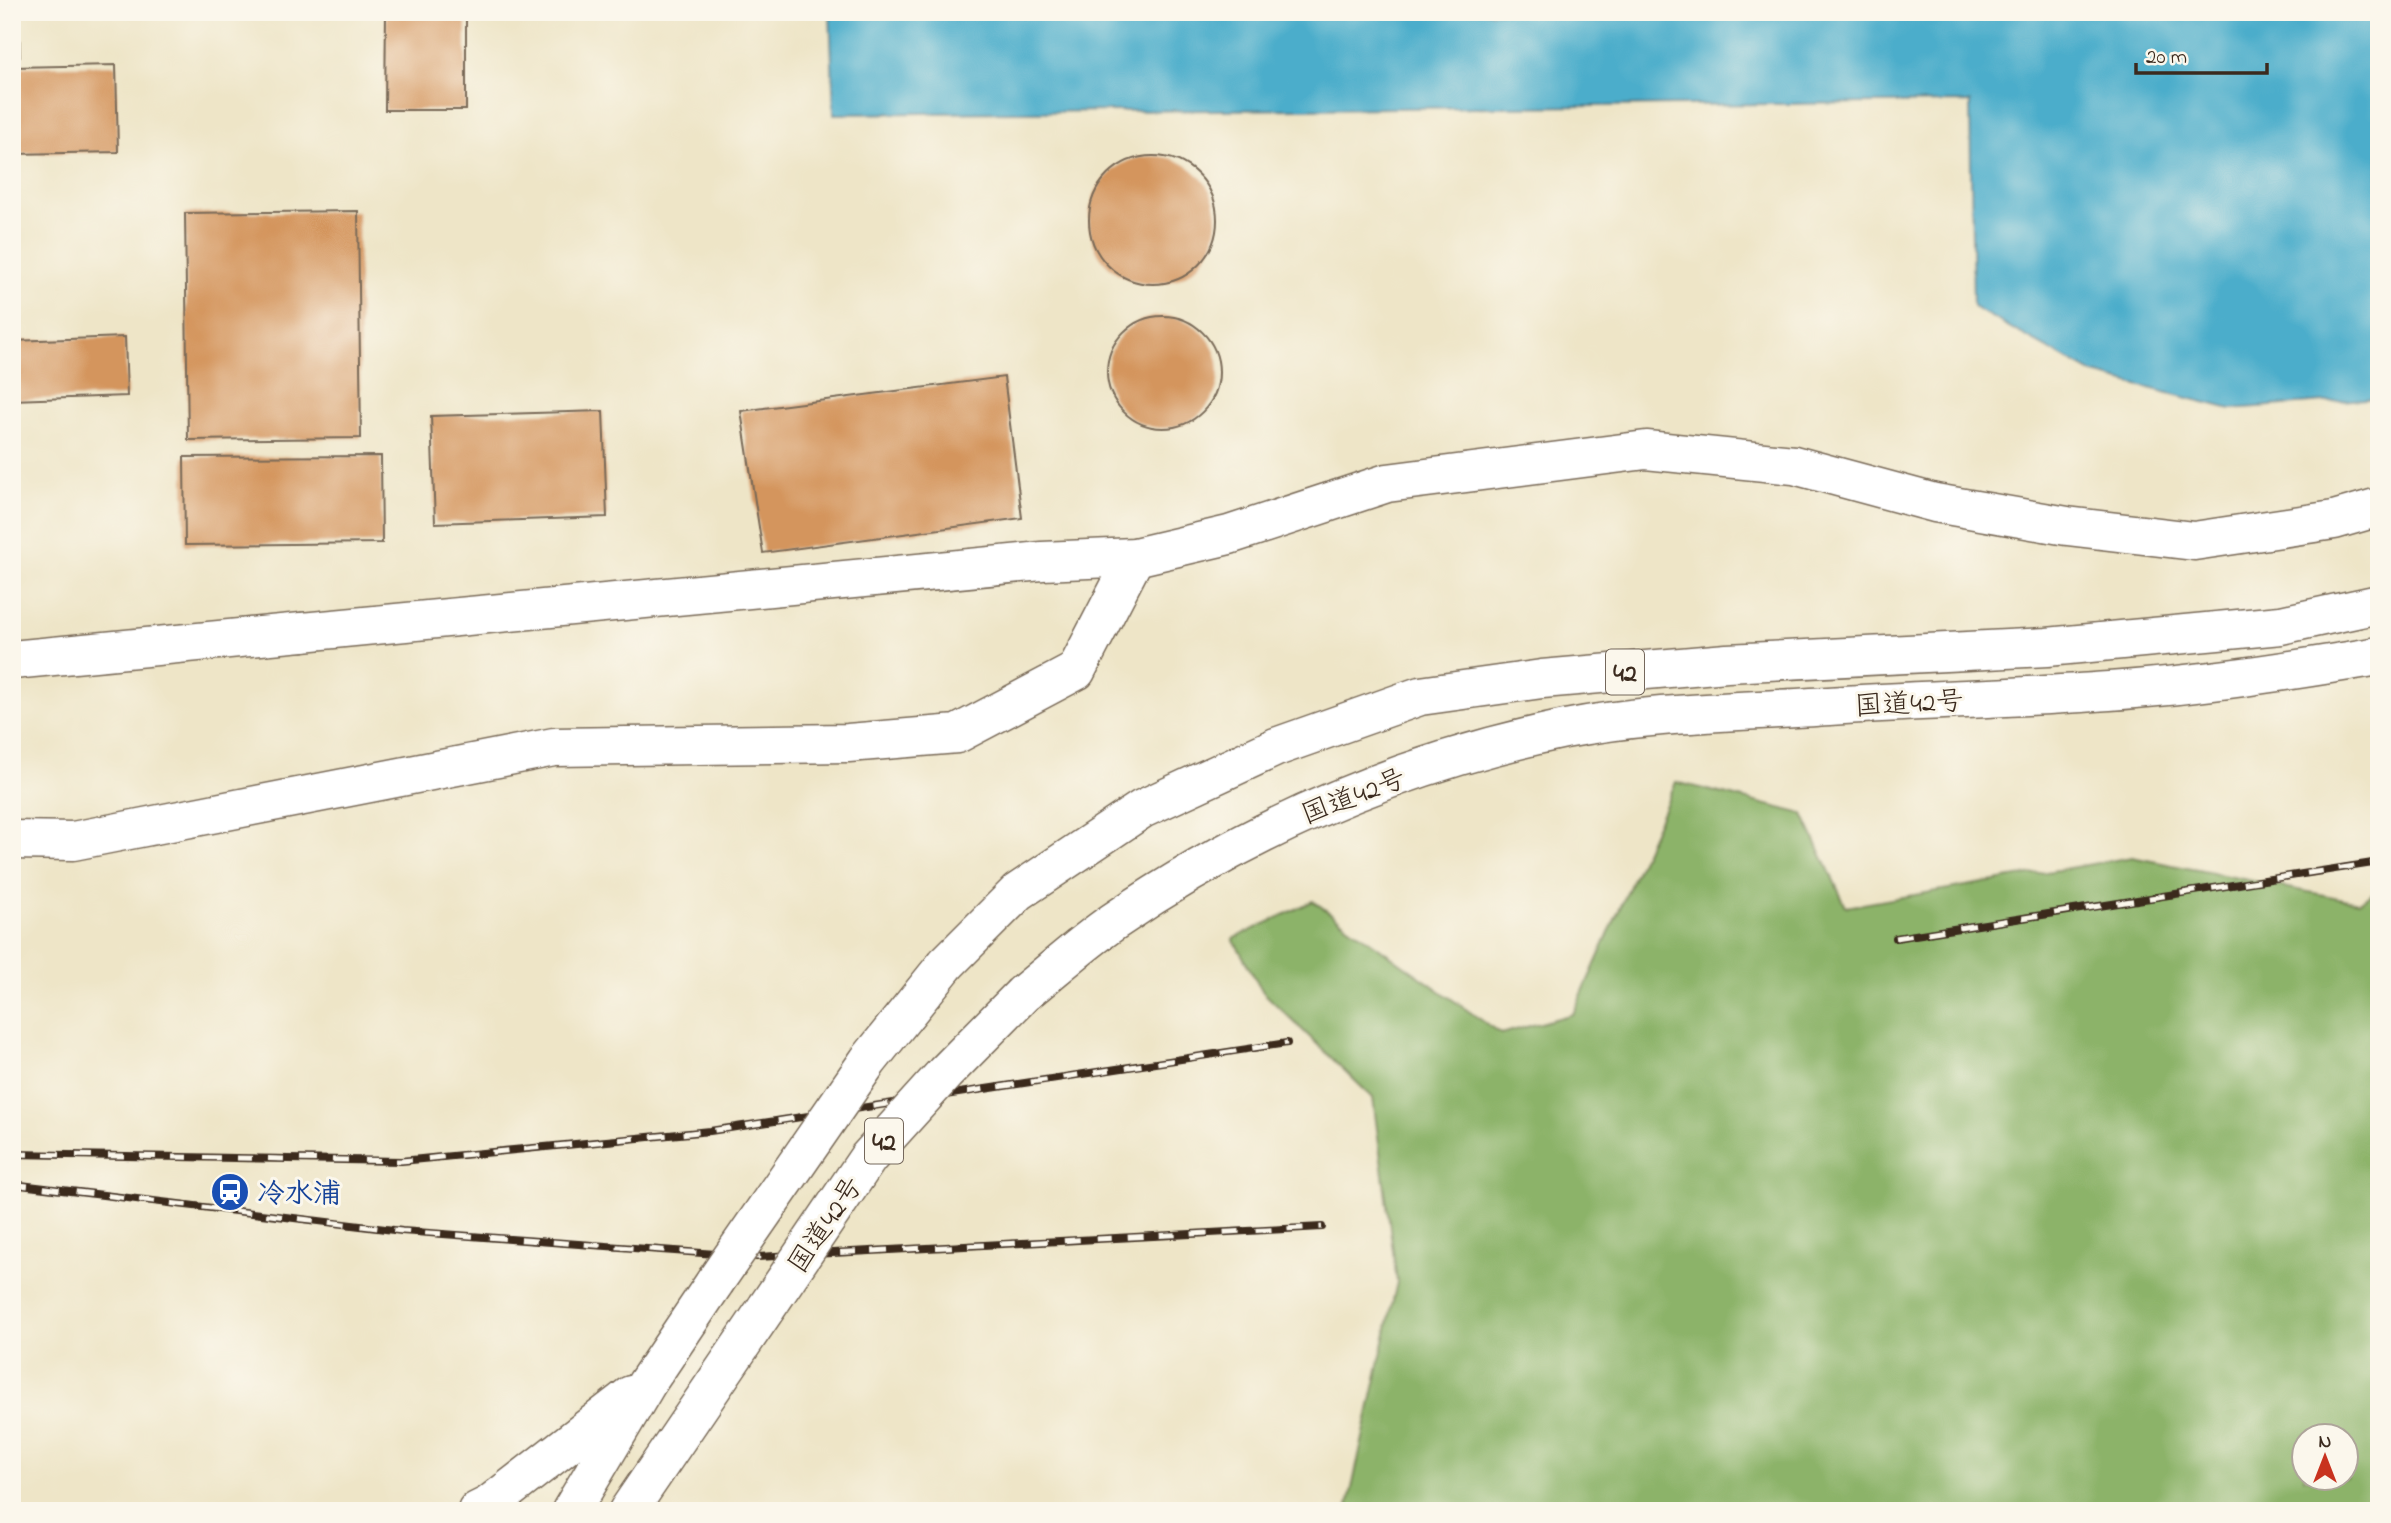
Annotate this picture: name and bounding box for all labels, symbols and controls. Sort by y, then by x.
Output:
scale bar [2136,32,2267,76]
text: 20 m [2146,43,2187,73]
road number: 42 [1606,650,1644,694]
street label: 国道42号 [1853,682,1965,729]
street label: 国道42号 [1296,760,1413,837]
road number: 42 [865,1118,903,1164]
street label: 国道42号 [779,1169,874,1283]
station icon: 冷水浦 [209,1171,251,1213]
place label: 冷水浦 [257,1175,341,1216]
north arrow [2290,1422,2360,1492]
text: N [2319,1429,2332,1456]

